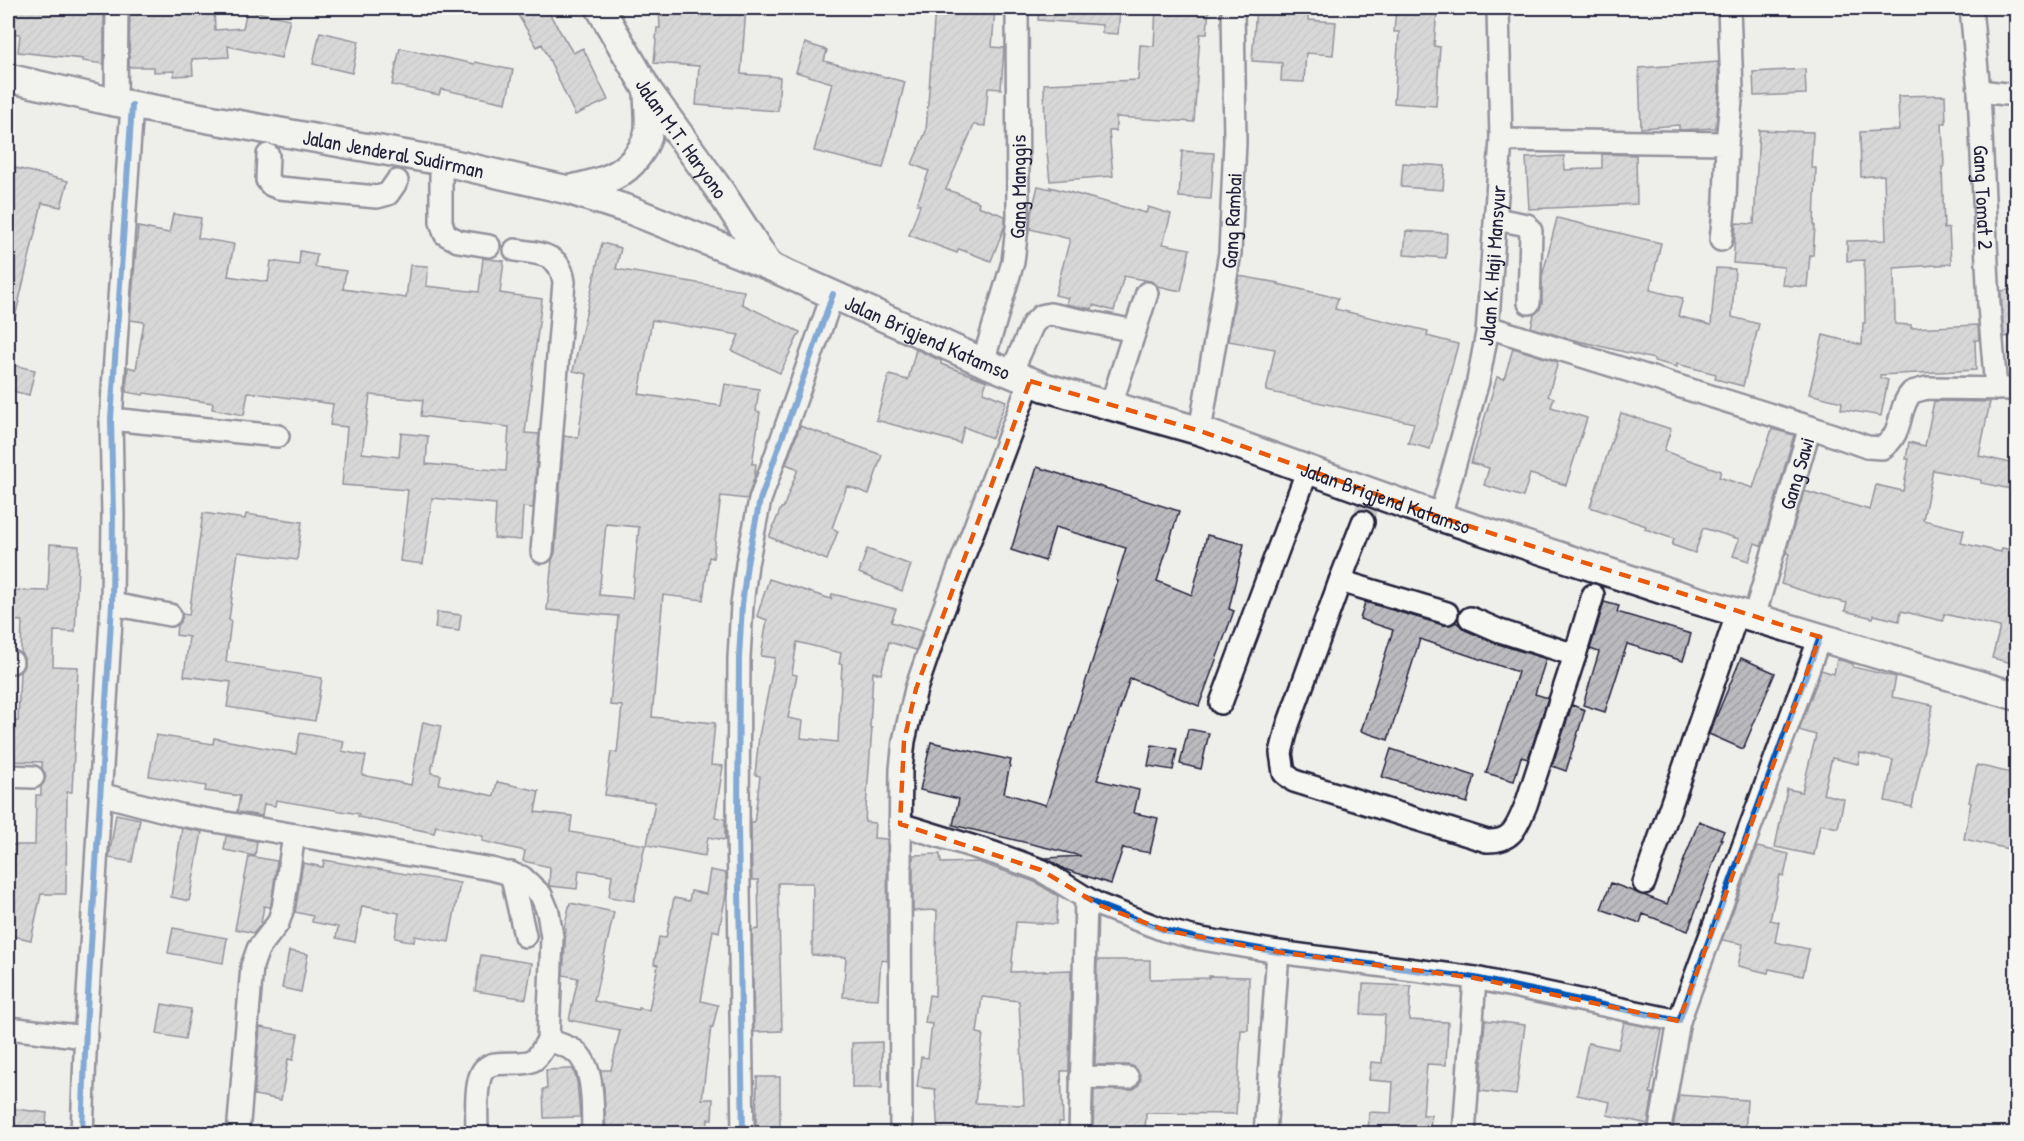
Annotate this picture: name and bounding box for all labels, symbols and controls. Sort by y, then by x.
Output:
street label: Jalan M.T. Haryono [629,73,735,204]
street label: Jalan Jenderal Sudirman [301,122,487,185]
street label: Gang Manggis [1001,135,1033,240]
street label: Gang Tomat 2 [1967,145,2001,251]
street label: Gang Rambai [1213,172,1248,271]
street label: Jalan K. Haji Mansyur [1470,184,1512,348]
street label: Jalan Brigjend Katamso [840,287,1015,386]
street label: Gang Sawi [1772,433,1821,513]
street label: Jalan Brigjend Katamso [1297,454,1474,541]

